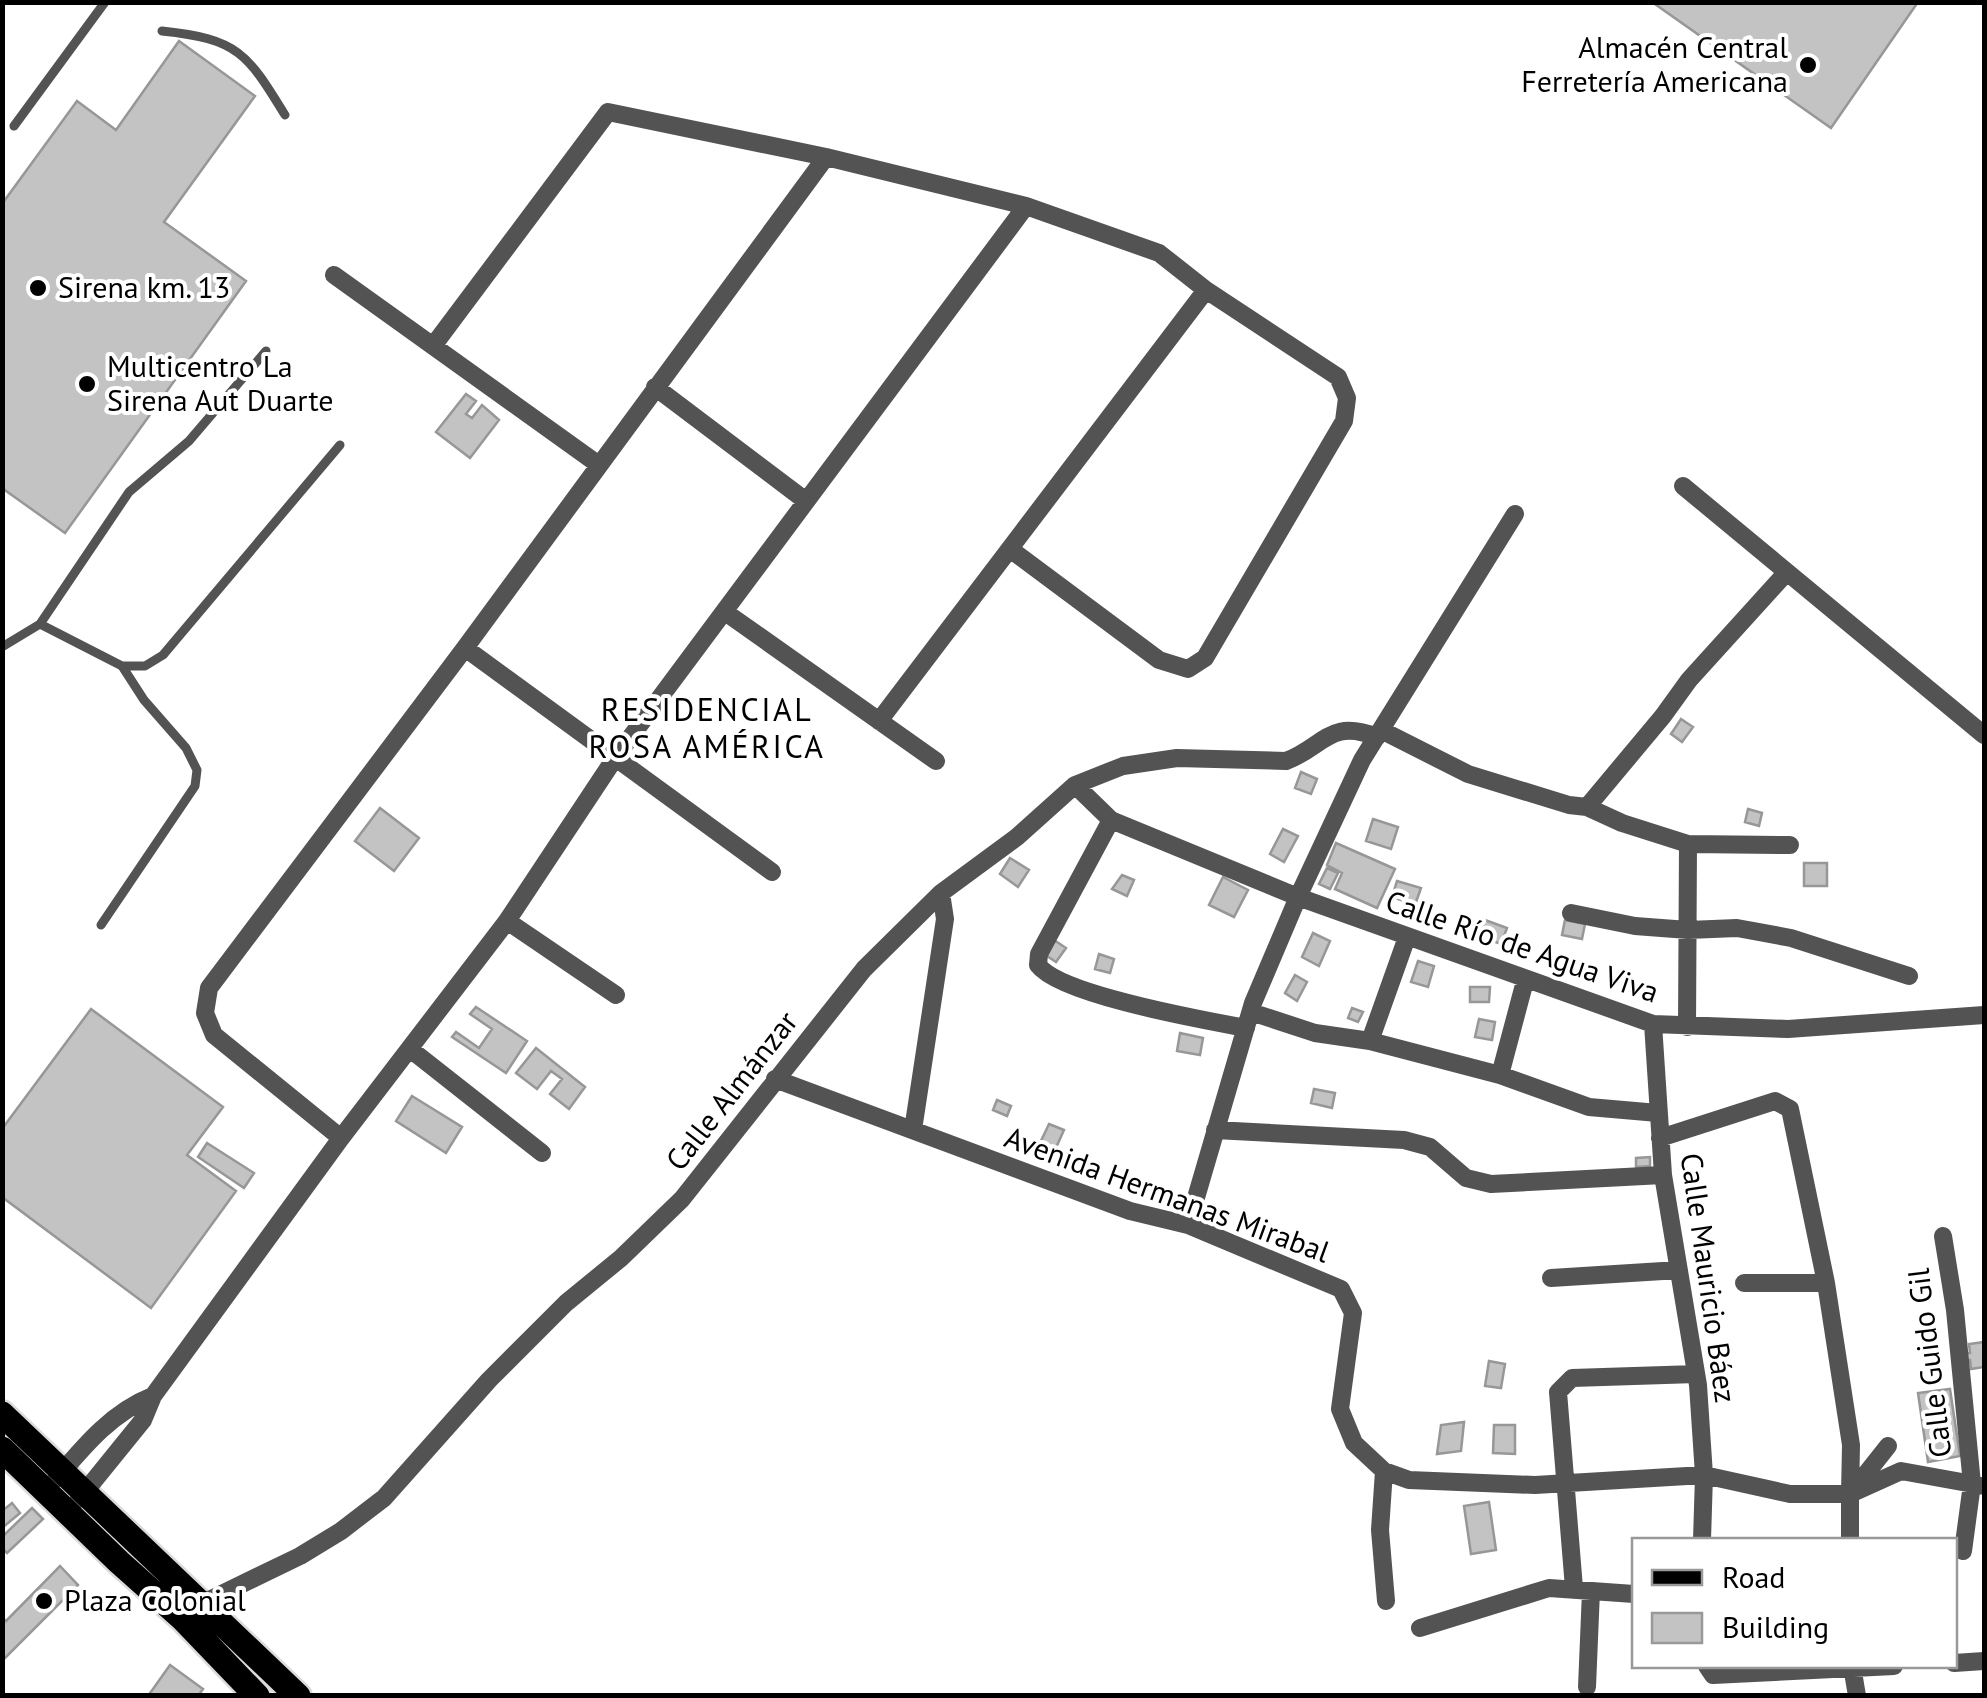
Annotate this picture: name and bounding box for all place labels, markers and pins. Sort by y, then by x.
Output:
place label: Almacén Central Ferretería Americana [1521,27,1788,100]
marker: Almacén Central Ferretería Americana [1797,54,1819,76]
place label: Sirena km. 13 [58,267,230,306]
marker: Sirena km. 13 [27,277,49,299]
place label: Multicentro La Sirena Aut Duarte [107,346,334,419]
marker: Multicentro La Sirena Aut Duarte [76,373,98,395]
place label: Plaza Colonial [64,1580,246,1619]
marker: Plaza Colonial [33,1590,55,1612]

